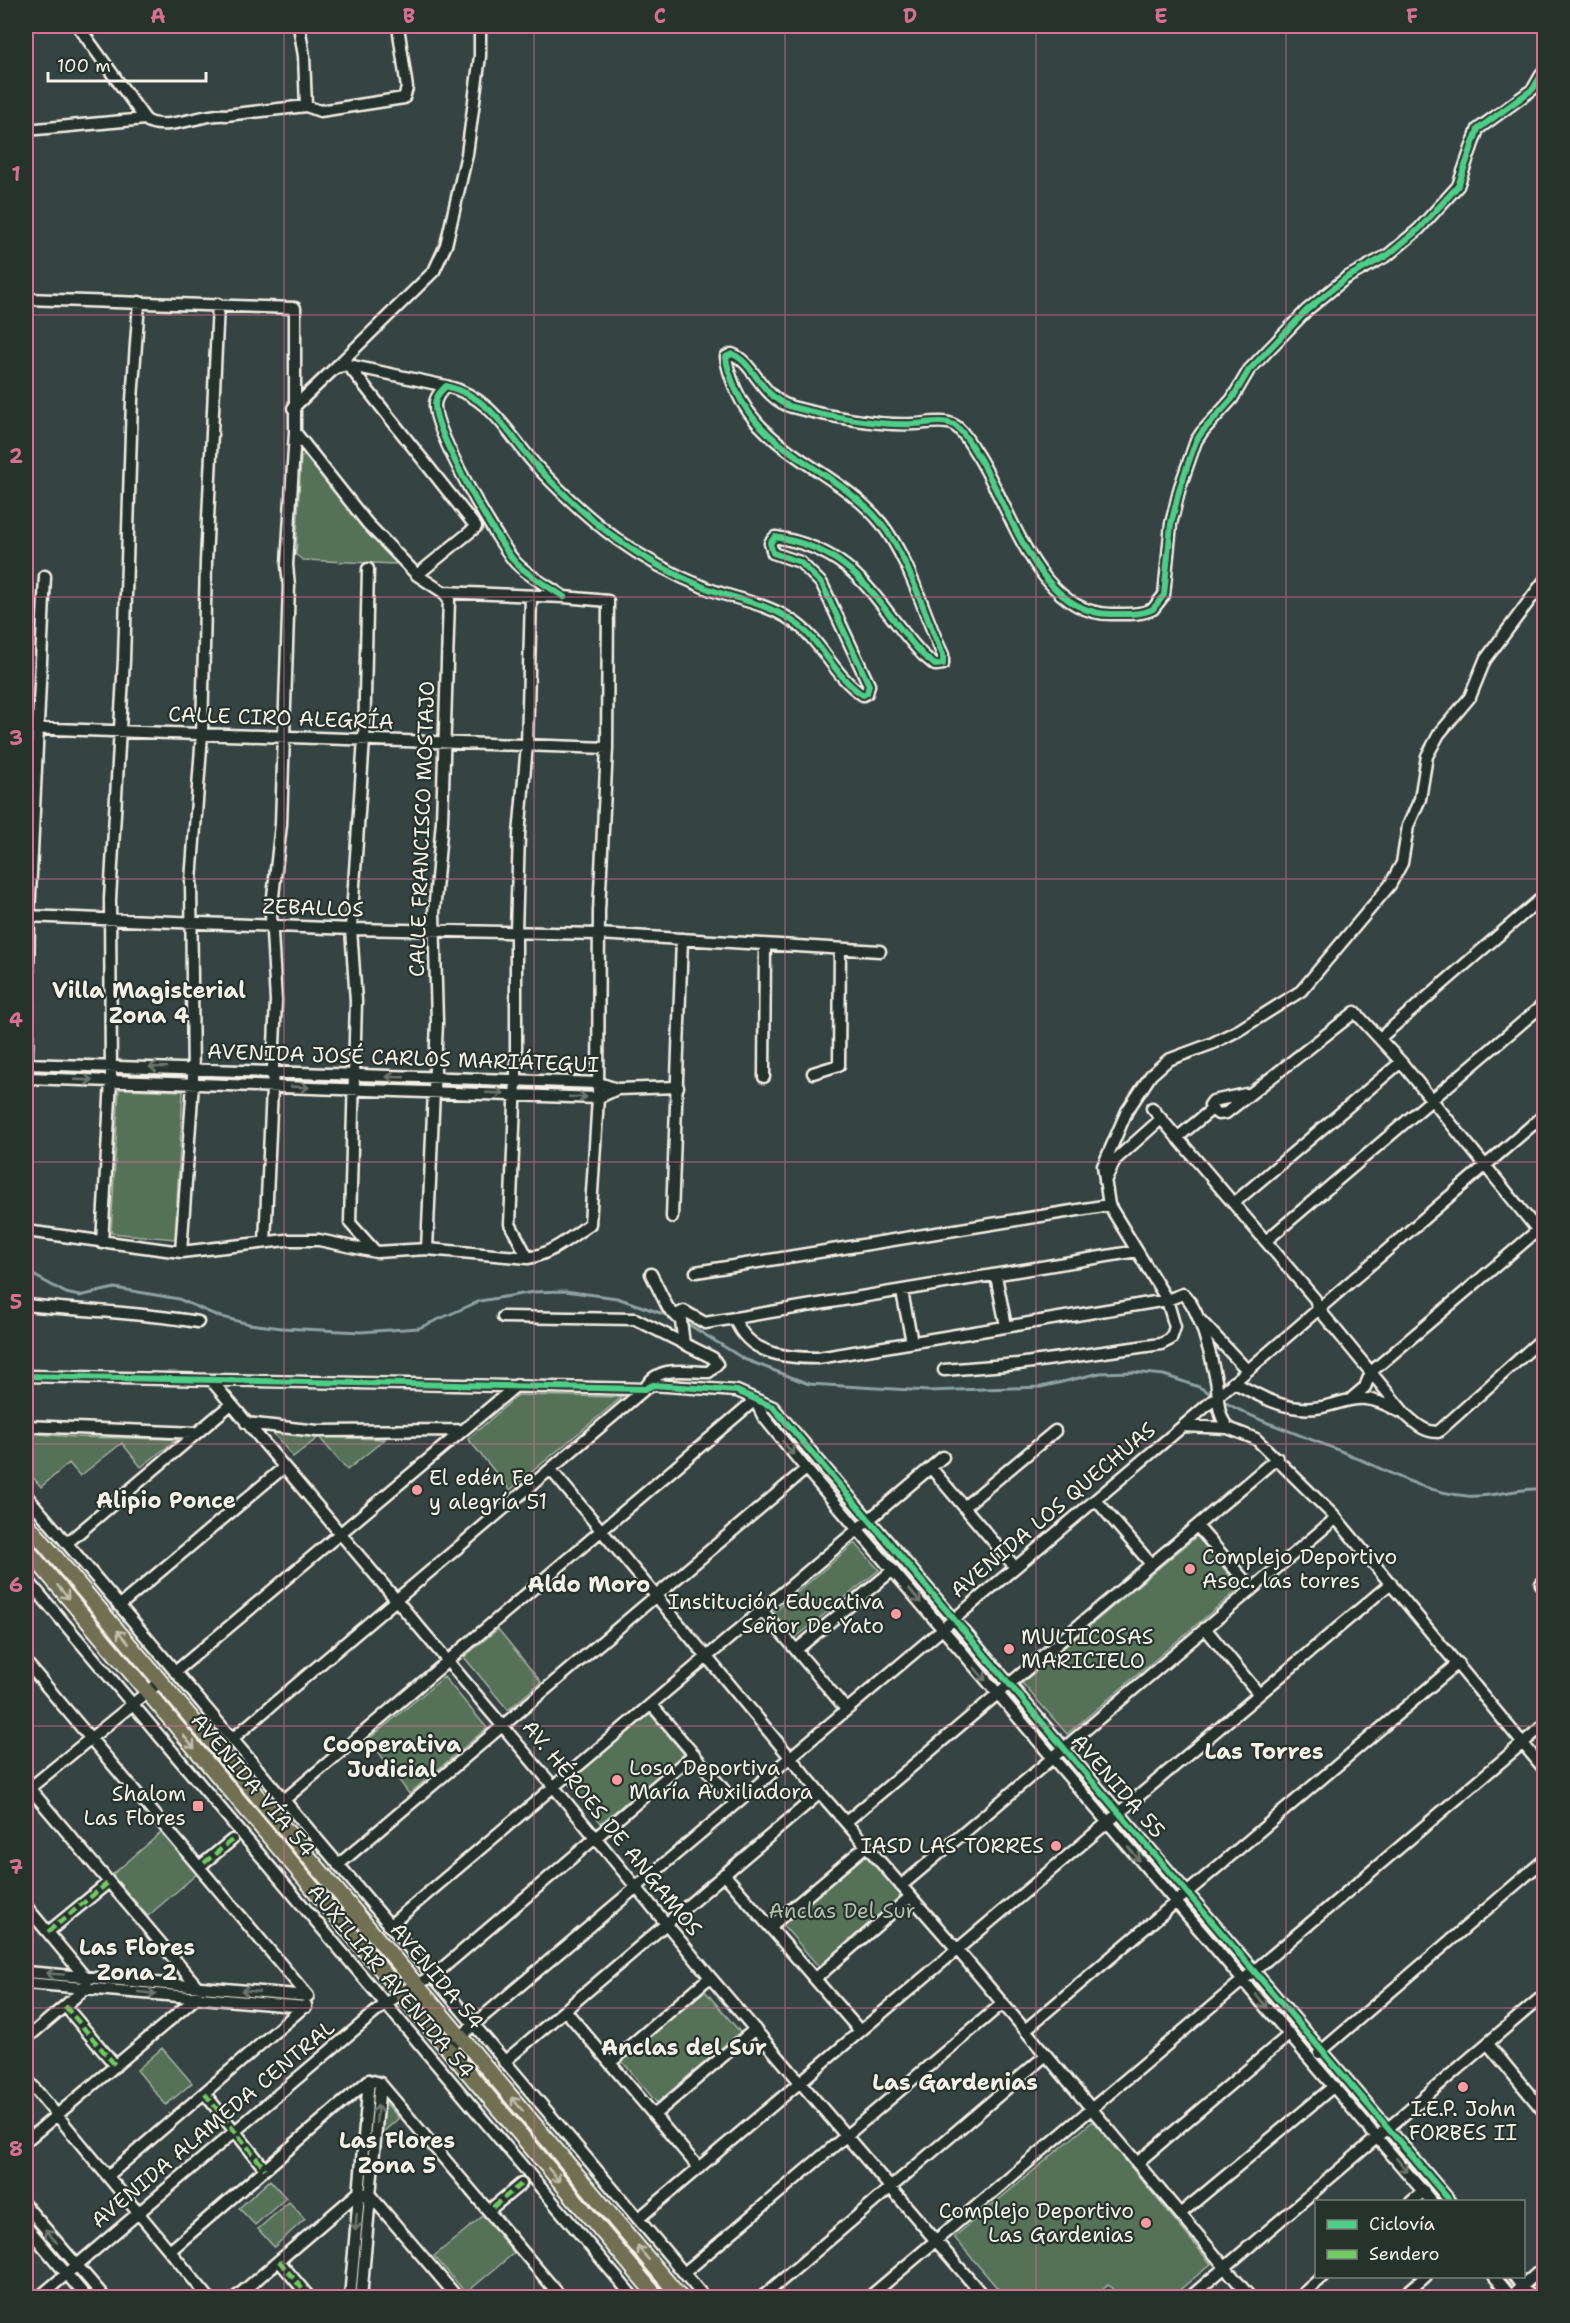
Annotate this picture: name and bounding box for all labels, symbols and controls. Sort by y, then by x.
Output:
text: A [150,3,166,29]
text: B [403,3,415,29]
text: C [654,3,666,29]
text: D [903,3,917,29]
text: E [1154,3,1168,29]
text: F [1406,3,1418,29]
scale bar [48,45,206,83]
text: 100 m [57,54,111,78]
text: 1 [11,161,21,187]
text: 2 [9,443,23,469]
street label: CALLE FRANCISCO MOSTAJO [403,680,441,978]
street label: CALLE CIRO ALEGRÍA [168,699,394,736]
text: 3 [9,725,23,751]
street label: ZEBALLOS [262,892,364,924]
district label: Villa Magisterial Zona 4 [52,976,246,1030]
text: 4 [9,1007,23,1033]
street label: AVENIDA JOSÉ CARLOS MARIÁTEGUI [207,1036,599,1079]
one-way arrow [149,1061,169,1073]
one-way arrow [385,1071,405,1083]
one-way arrow [73,1074,93,1085]
one-way arrow [289,1081,309,1092]
one-way arrow [484,1088,504,1099]
one-way arrow [567,1091,587,1102]
text: 5 [10,1289,22,1315]
street label: AVENIDA LOS QUECHUAS [945,1416,1161,1604]
one-way arrow [782,1440,795,1456]
place label: El edén Fe y alegría 51 [429,1464,547,1516]
marker: El edén Fe y alegría 51 [410,1483,424,1497]
district label: Alipio Ponce [96,1486,236,1515]
place label: Complejo Deportivo Asoc. las torres [1202,1543,1397,1595]
marker: Complejo Deportivo Asoc. las torres [1183,1562,1197,1576]
district label: Aldo Moro [528,1570,650,1599]
text: 6 [9,1572,23,1598]
one-way arrow [56,1584,70,1599]
place label: Institución Educativa Señor De Yato [668,1588,884,1640]
one-way arrow [908,1588,922,1603]
marker: Institución Educativa Señor De Yato [889,1607,903,1621]
place label: MULTICOSAS MARICIELO [1021,1623,1153,1675]
one-way arrow [116,1630,130,1645]
marker: MULTICOSAS MARICIELO [1002,1642,1016,1656]
one-way arrow [973,1666,987,1681]
street label: AVENIDA VÍA 54 [185,1707,322,1863]
street label: AV. HÉROES DE ANGAMOS [516,1713,709,1942]
street label: AVENIDA 55 [1065,1728,1171,1844]
district label: Cooperativa Judicial [323,1730,461,1784]
one-way arrow [182,1734,195,1750]
district label: Las Torres [1204,1737,1324,1766]
place label: Losa Deportiva María Auxiliadora [629,1754,813,1806]
marker: Losa Deportiva María Auxiliadora [610,1773,624,1787]
place label: Shalom Las Flores [84,1780,186,1832]
marker: Shalom Las Flores [191,1799,205,1813]
place label: IASD LAS TORRES [861,1832,1044,1860]
marker: IASD LAS TORRES [1049,1839,1063,1853]
one-way arrow [1127,1846,1141,1861]
text: 7 [9,1854,23,1880]
street label: AUXILIAR AVENIDA 54 [301,1878,481,2084]
park label: Anclas Del Sur [769,1897,915,1925]
street label: AVENIDA 54 [384,1916,490,2036]
district label: Las Flores Zona 2 [79,1933,195,1987]
one-way arrow [46,1969,66,1980]
one-way arrow [240,1985,260,1996]
one-way arrow [136,1988,156,1999]
one-way arrow [1255,1993,1268,2009]
street label: AVENIDA ALAMEDA CENTRAL [85,2013,341,2234]
district label: Anclas del Sur [601,2033,767,2062]
district label: Las Gardenias [872,2068,1038,2097]
marker: I.E.P. John FORBES II [1456,2080,1470,2094]
place label: I.E.P. John FORBES II [1409,2095,1517,2147]
one-way arrow [511,2096,524,2112]
one-way arrow [372,2104,383,2124]
district label: Las Flores Zona 5 [339,2126,455,2180]
text: 8 [9,2136,23,2162]
one-way arrow [1395,2157,1409,2172]
one-way arrow [547,2167,561,2182]
place label: Complejo Deportivo Las Gardenias [939,2197,1134,2249]
legend [1315,2200,1525,2278]
one-way arrow [350,2212,361,2232]
text: Ciclovía [1369,2212,1435,2236]
marker: Complejo Deportivo Las Gardenias [1139,2216,1153,2230]
one-way arrow [44,2229,58,2244]
text: Sendero [1369,2242,1439,2266]
one-way arrow [636,2246,650,2261]

